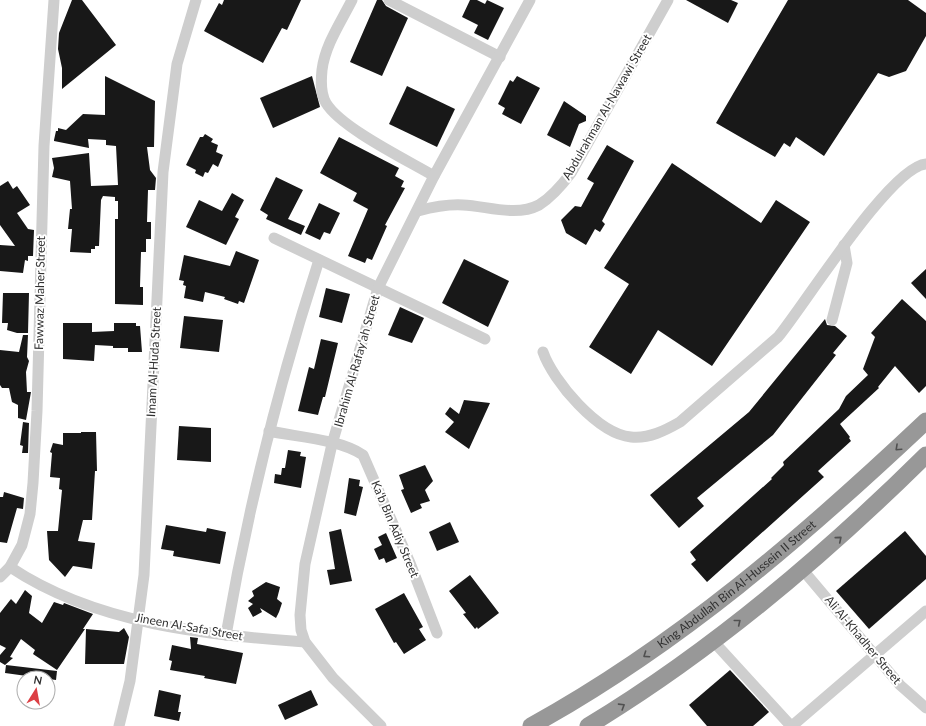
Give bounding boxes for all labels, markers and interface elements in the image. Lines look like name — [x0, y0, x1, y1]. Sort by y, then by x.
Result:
street label: Abdulrahman Al-Nawawi Street — [559, 31, 655, 182]
street label: Fawwaz Maher Street — [31, 235, 48, 350]
street label: Ibrahim Al-Rafay‘ah Street — [330, 292, 383, 429]
street label: Imam Al-Huda Street — [143, 306, 164, 417]
one-way arrow — [895, 443, 902, 450]
street label: Ka‘b Bin Adiy Street — [368, 478, 423, 580]
street label: King Abdullah Bin Al-Hussein II Street — [654, 516, 819, 651]
one-way arrow — [834, 536, 841, 543]
street label: Ali Al-Khadher Street — [822, 592, 905, 688]
street label: Jineen Al-Safa Street — [134, 610, 245, 643]
one-way arrow — [734, 619, 741, 626]
one-way arrow — [643, 650, 650, 658]
north arrow — [16, 670, 56, 710]
text: N — [33, 673, 43, 687]
one-way arrow — [618, 703, 625, 710]

